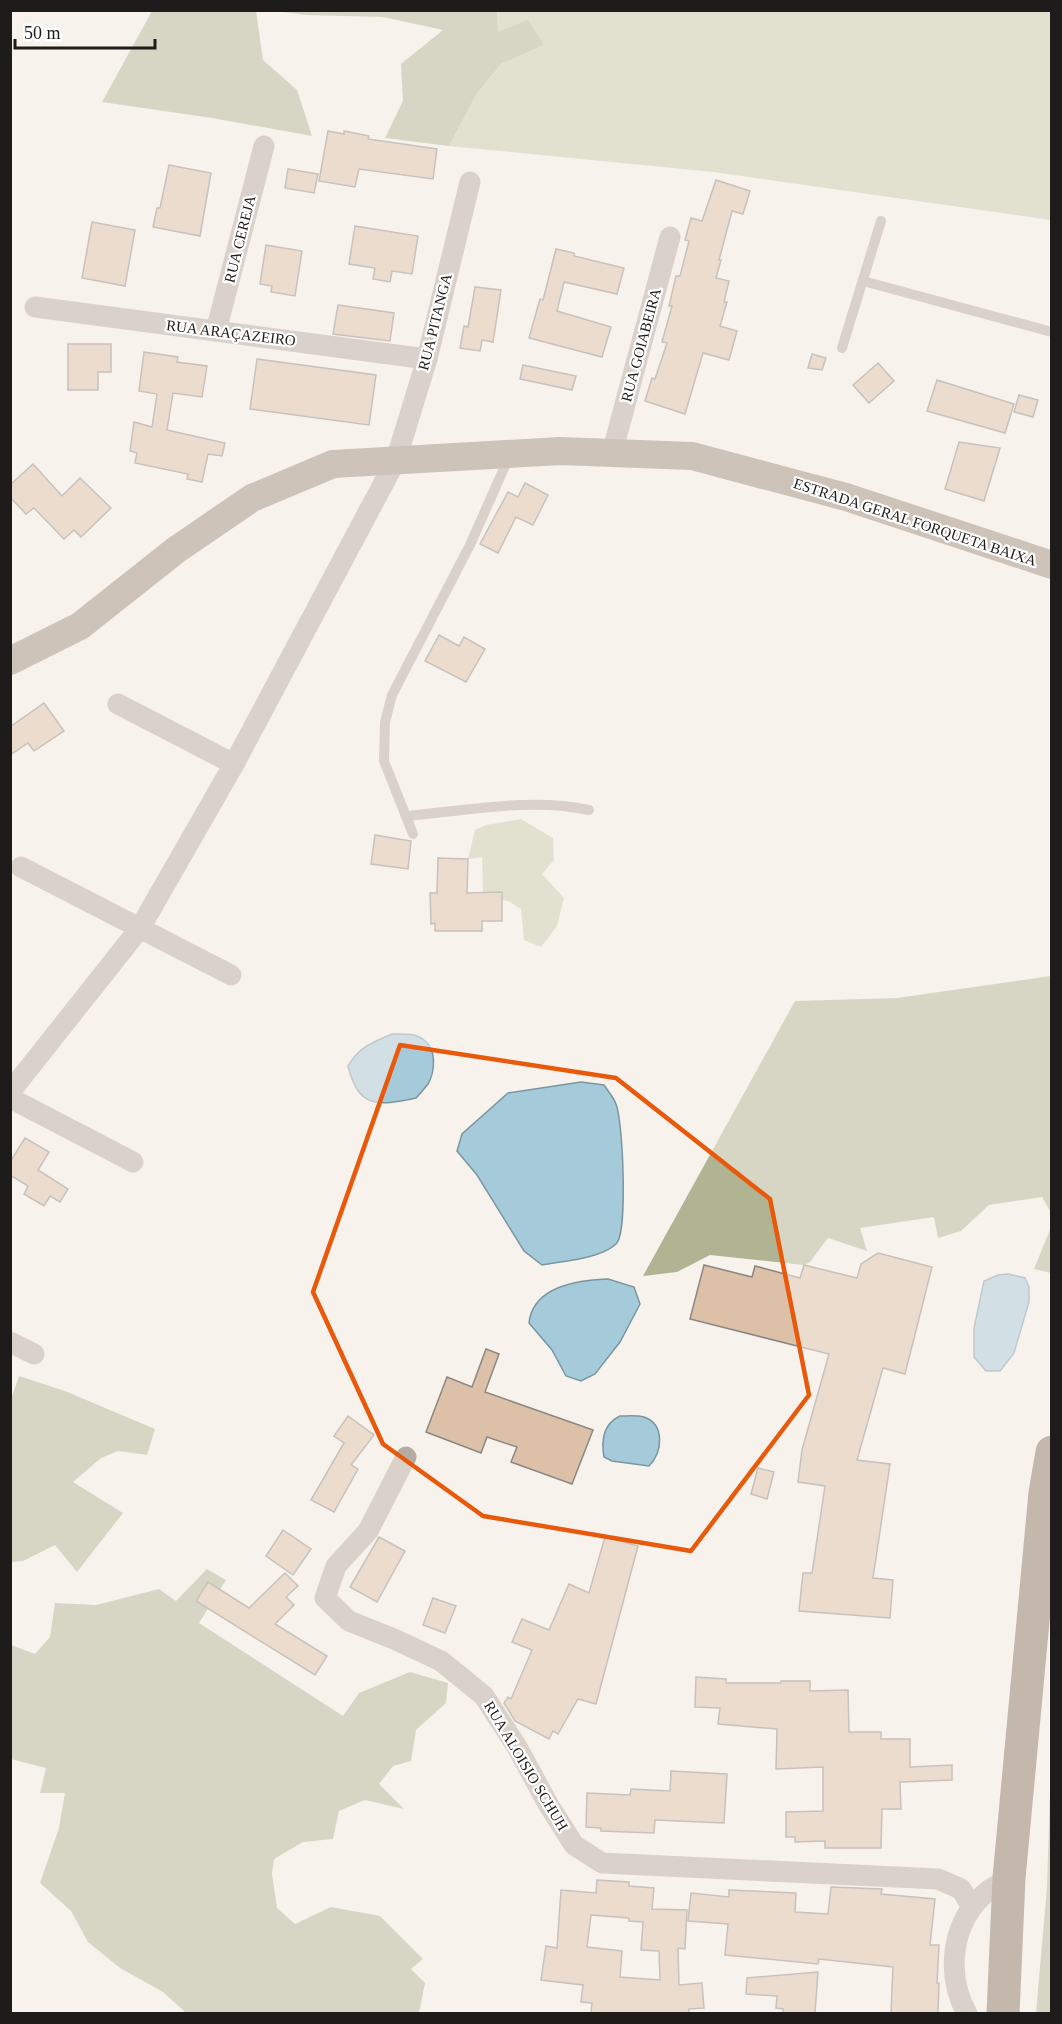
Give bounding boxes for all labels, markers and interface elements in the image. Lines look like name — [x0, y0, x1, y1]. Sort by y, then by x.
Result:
scale bar — [15, 12, 154, 50]
text: 50 m — [24, 23, 61, 43]
street label: RUA CEREJA — [221, 193, 259, 284]
street label: RUA PITANGA — [415, 272, 455, 372]
street label: RUA GOIABEIRA — [618, 286, 664, 404]
street label: RUA ARAÇAZEIRO — [165, 317, 297, 349]
street label: ESTRADA GERAL FORQUETA BAIXA — [791, 475, 1039, 569]
street label: RUA ALOISIO SCHUH — [481, 1698, 571, 1834]

